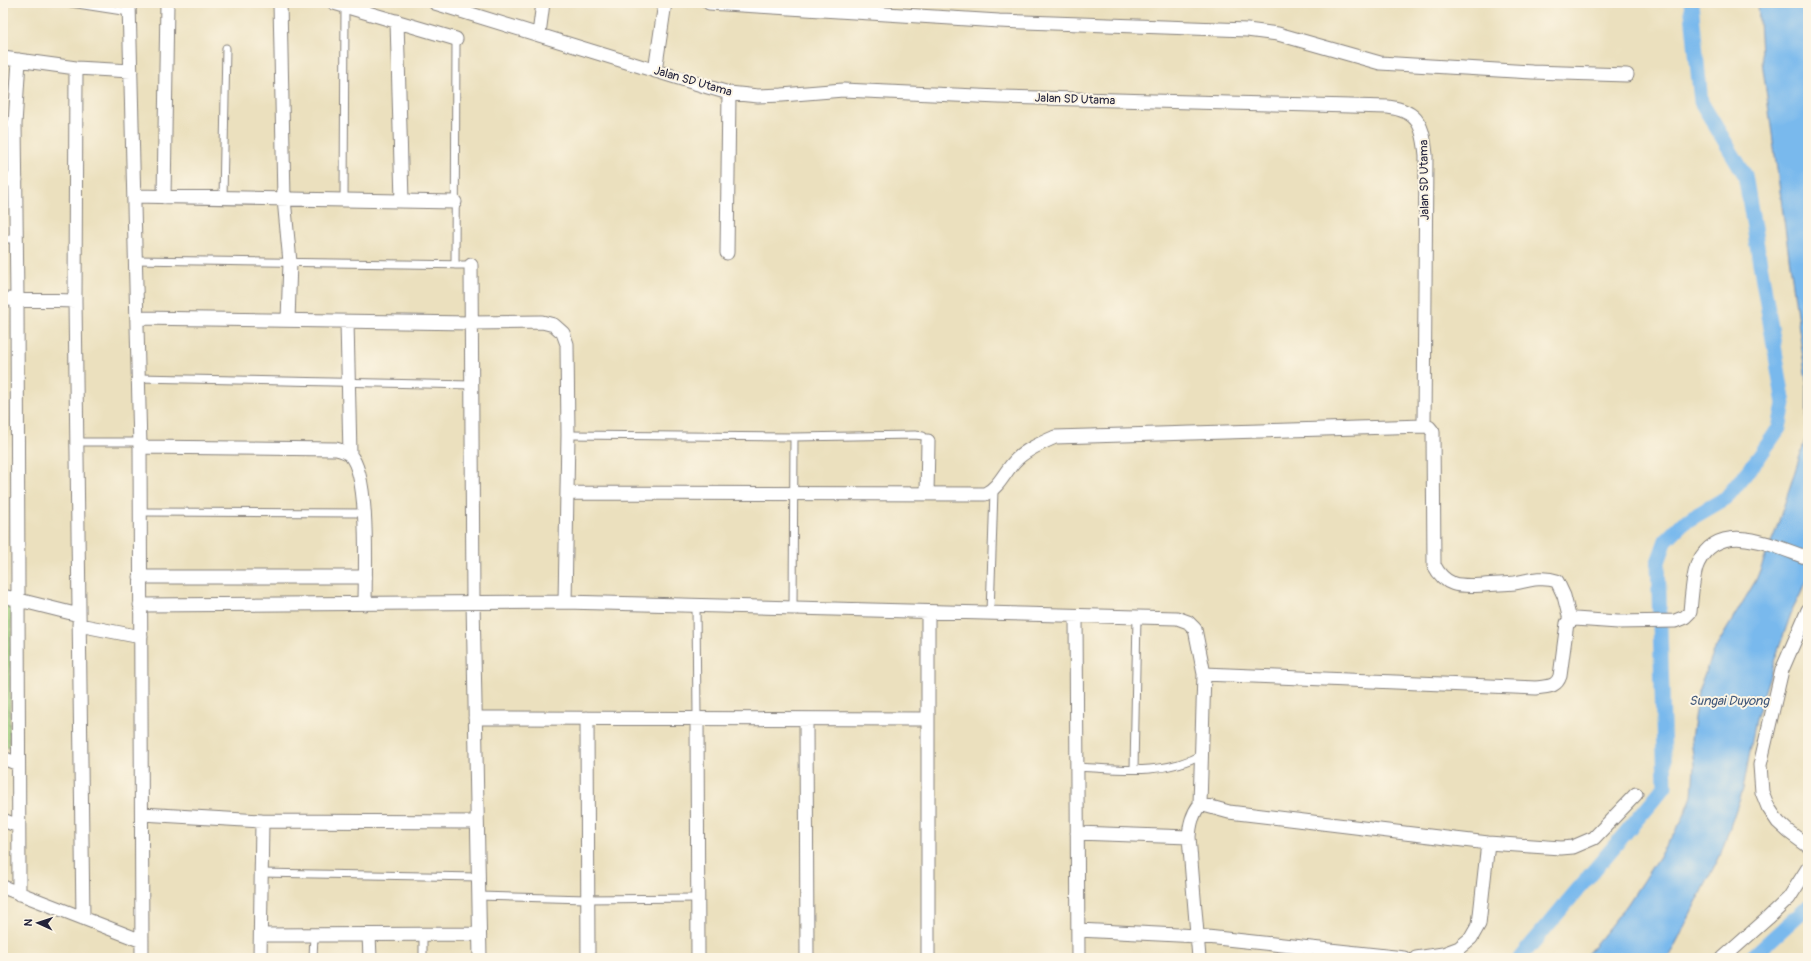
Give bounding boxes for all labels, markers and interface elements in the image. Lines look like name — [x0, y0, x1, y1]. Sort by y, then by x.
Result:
street label: Jalan SD Utama — [652, 63, 734, 100]
street label: Jalan SD Utama — [1034, 91, 1116, 108]
street label: Jalan SD Utama — [1416, 139, 1433, 220]
water label: Sungai Duyong — [1689, 693, 1770, 709]
north arrow — [18, 903, 58, 943]
text: N — [22, 918, 35, 927]

